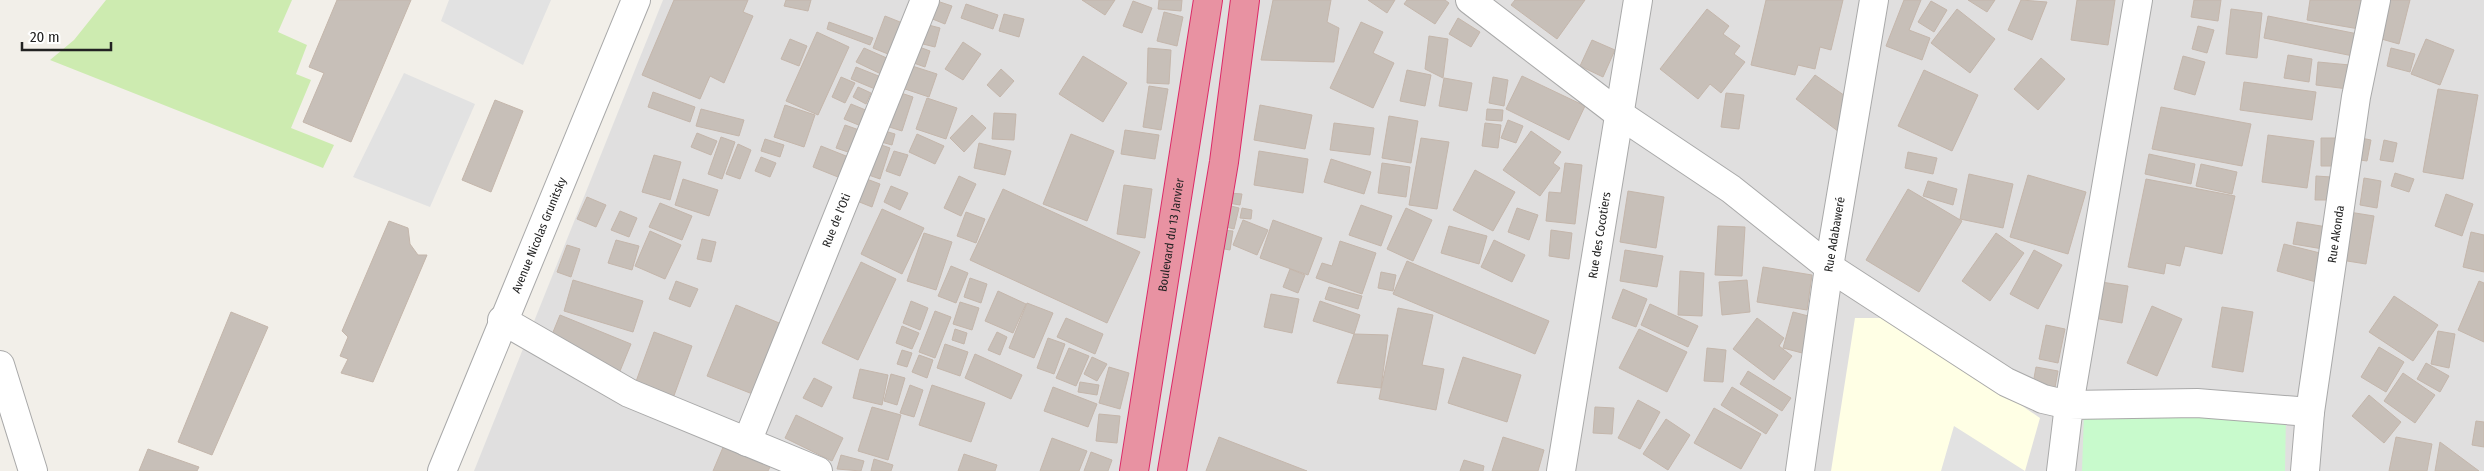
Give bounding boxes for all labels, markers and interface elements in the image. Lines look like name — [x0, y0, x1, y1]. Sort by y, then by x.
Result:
scale bar — [22, 20, 111, 52]
text: 20 m — [30, 28, 60, 46]
street label: Avenue Nicolas Grunitsky — [509, 175, 569, 295]
street label: Boulevard du 13 Janvier — [1155, 176, 1187, 293]
street label: Rue de l'Oti — [819, 191, 853, 249]
street label: Rue des Cocotiers — [1586, 191, 1614, 279]
street label: Rue Adabaweré — [1821, 196, 1848, 273]
street label: Rue Akonda — [2325, 204, 2347, 264]

